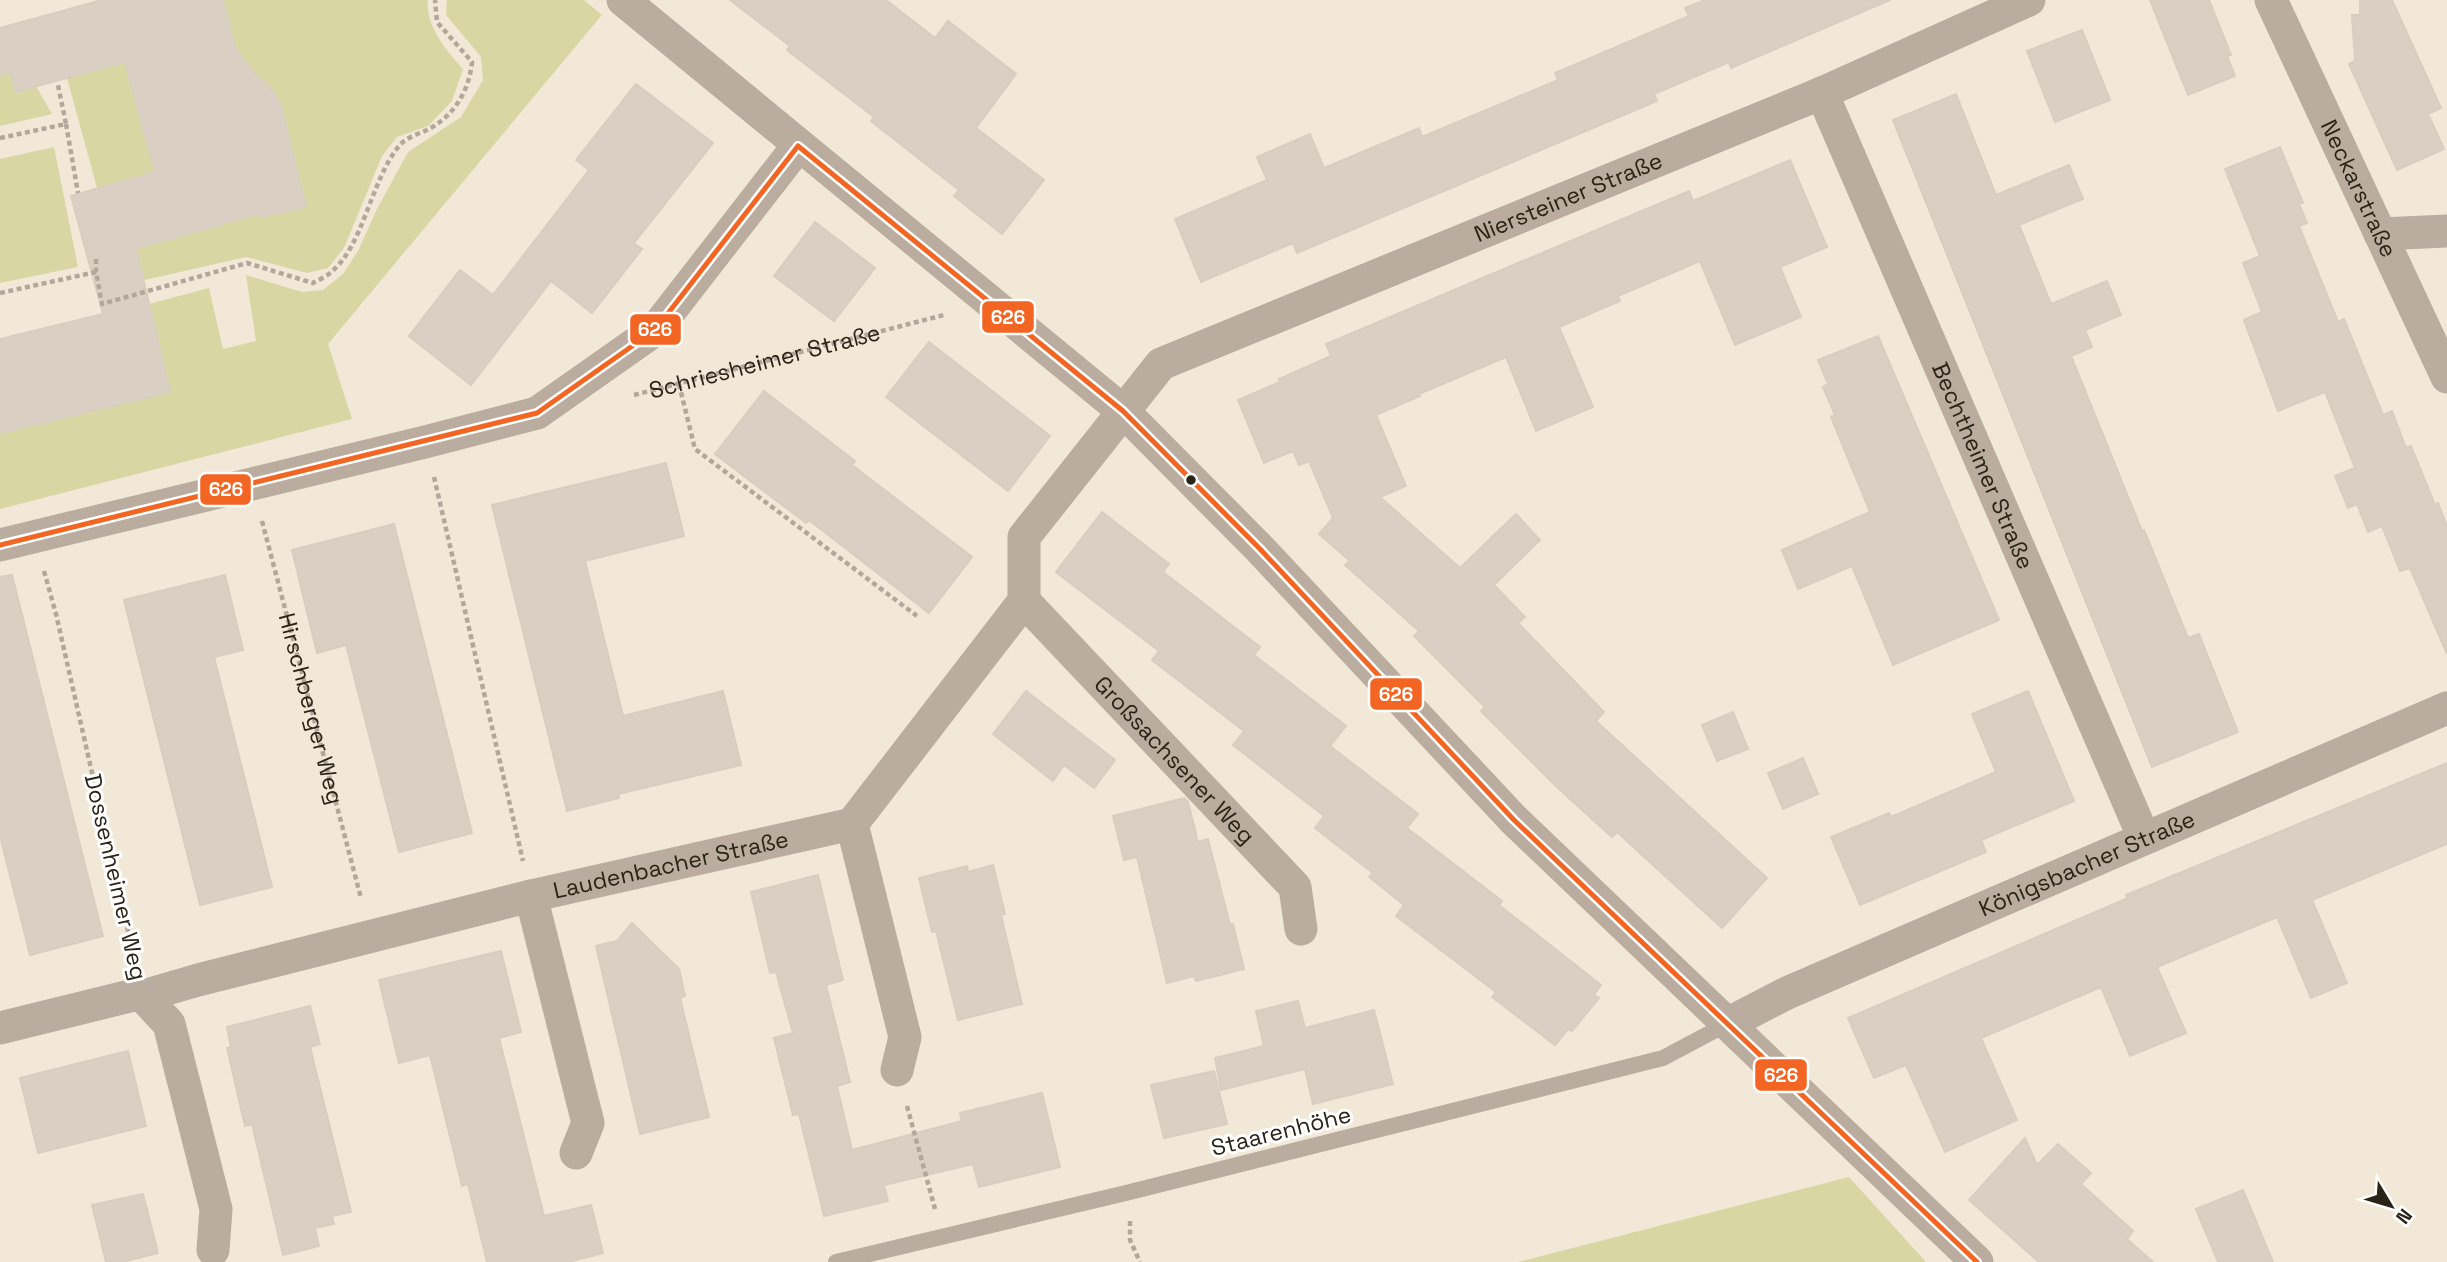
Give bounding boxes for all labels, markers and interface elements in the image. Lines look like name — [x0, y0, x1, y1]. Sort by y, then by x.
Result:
street label: Neckarstraße — [2314, 115, 2404, 262]
street label: Niersteiner Straße — [1469, 145, 1667, 249]
line badge: 626 — [981, 300, 1035, 334]
text: 626 — [991, 305, 1025, 330]
line badge: 626 — [629, 313, 682, 346]
text: 626 — [638, 317, 672, 342]
street label: Schriesheimer Straße — [646, 317, 884, 405]
street label: Bechtheimer Straße — [1925, 358, 2041, 574]
line badge: 626 — [199, 473, 252, 506]
unlabelled marker — [1184, 473, 1198, 487]
text: 626 — [209, 477, 243, 502]
street label: Hirschberger Weg — [272, 610, 351, 808]
street label: Großsachsener Weg — [1088, 669, 1262, 851]
line badge: 626 — [1369, 677, 1423, 711]
text: 626 — [1379, 682, 1413, 707]
street label: Dossenheimer Weg — [78, 771, 154, 983]
street label: Königsbacher Straße — [1974, 804, 2200, 923]
street label: Laudenbacher Straße — [550, 824, 791, 906]
line badge: 626 — [1754, 1058, 1808, 1092]
text: 626 — [1764, 1063, 1798, 1088]
street label: Staarenhöhe — [1208, 1099, 1354, 1163]
north arrow — [2356, 1171, 2426, 1241]
text: N — [2390, 1203, 2418, 1229]

